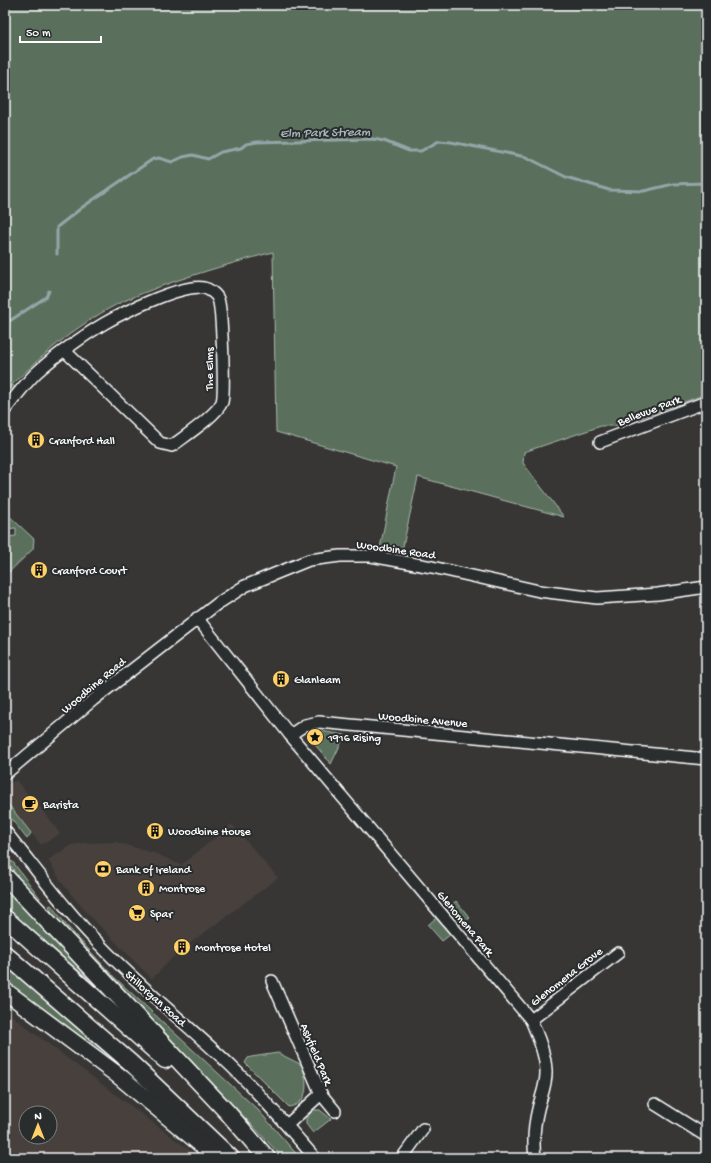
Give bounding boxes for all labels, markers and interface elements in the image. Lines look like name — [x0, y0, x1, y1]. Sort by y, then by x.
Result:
scale bar — [20, 18, 101, 44]
text: 50 m — [26, 27, 51, 41]
water label: Elm Park Stream — [280, 125, 371, 142]
street label: The Elms — [204, 347, 218, 392]
street label: Bellevue Park — [615, 393, 685, 431]
building icon: Cranford Hall — [26, 430, 46, 450]
place label: Cranford Hall — [49, 435, 115, 449]
street label: Woodbine Road — [355, 539, 437, 564]
building icon: Cranford Court — [29, 560, 49, 580]
place label: Cranford Court — [52, 565, 128, 579]
street label: Woodbine Road — [59, 655, 130, 717]
building icon: Glanleam — [271, 669, 291, 689]
place label: Glanleam — [294, 674, 341, 688]
street label: Woodbine Avenue — [378, 710, 469, 732]
place icon: 1916 Rising — [305, 727, 325, 747]
place label: 1916 Rising — [327, 732, 381, 746]
cafe icon: Barista — [20, 794, 40, 814]
place label: Barista — [42, 799, 79, 813]
building icon: Woodbine House — [145, 821, 165, 841]
place label: Woodbine House — [168, 826, 251, 840]
bank icon: Bank of Ireland — [93, 859, 113, 879]
place label: Bank of Ireland — [115, 864, 192, 878]
building icon: Montrose — [136, 878, 156, 898]
place label: Montrose — [159, 883, 206, 897]
street label: Glenomena Park — [433, 889, 497, 961]
supermarket icon: Spar — [127, 903, 147, 923]
place label: Spar — [150, 908, 174, 922]
building icon: Montrose Hotel — [172, 937, 192, 957]
place label: Montrose Hotel — [195, 942, 271, 956]
street label: Glenomena Grove — [528, 945, 607, 1010]
street label: Stillorgan Road — [121, 968, 189, 1031]
street label: Ashfield Park — [296, 1022, 335, 1089]
north arrow — [18, 1105, 58, 1145]
text: N — [34, 1111, 42, 1123]

